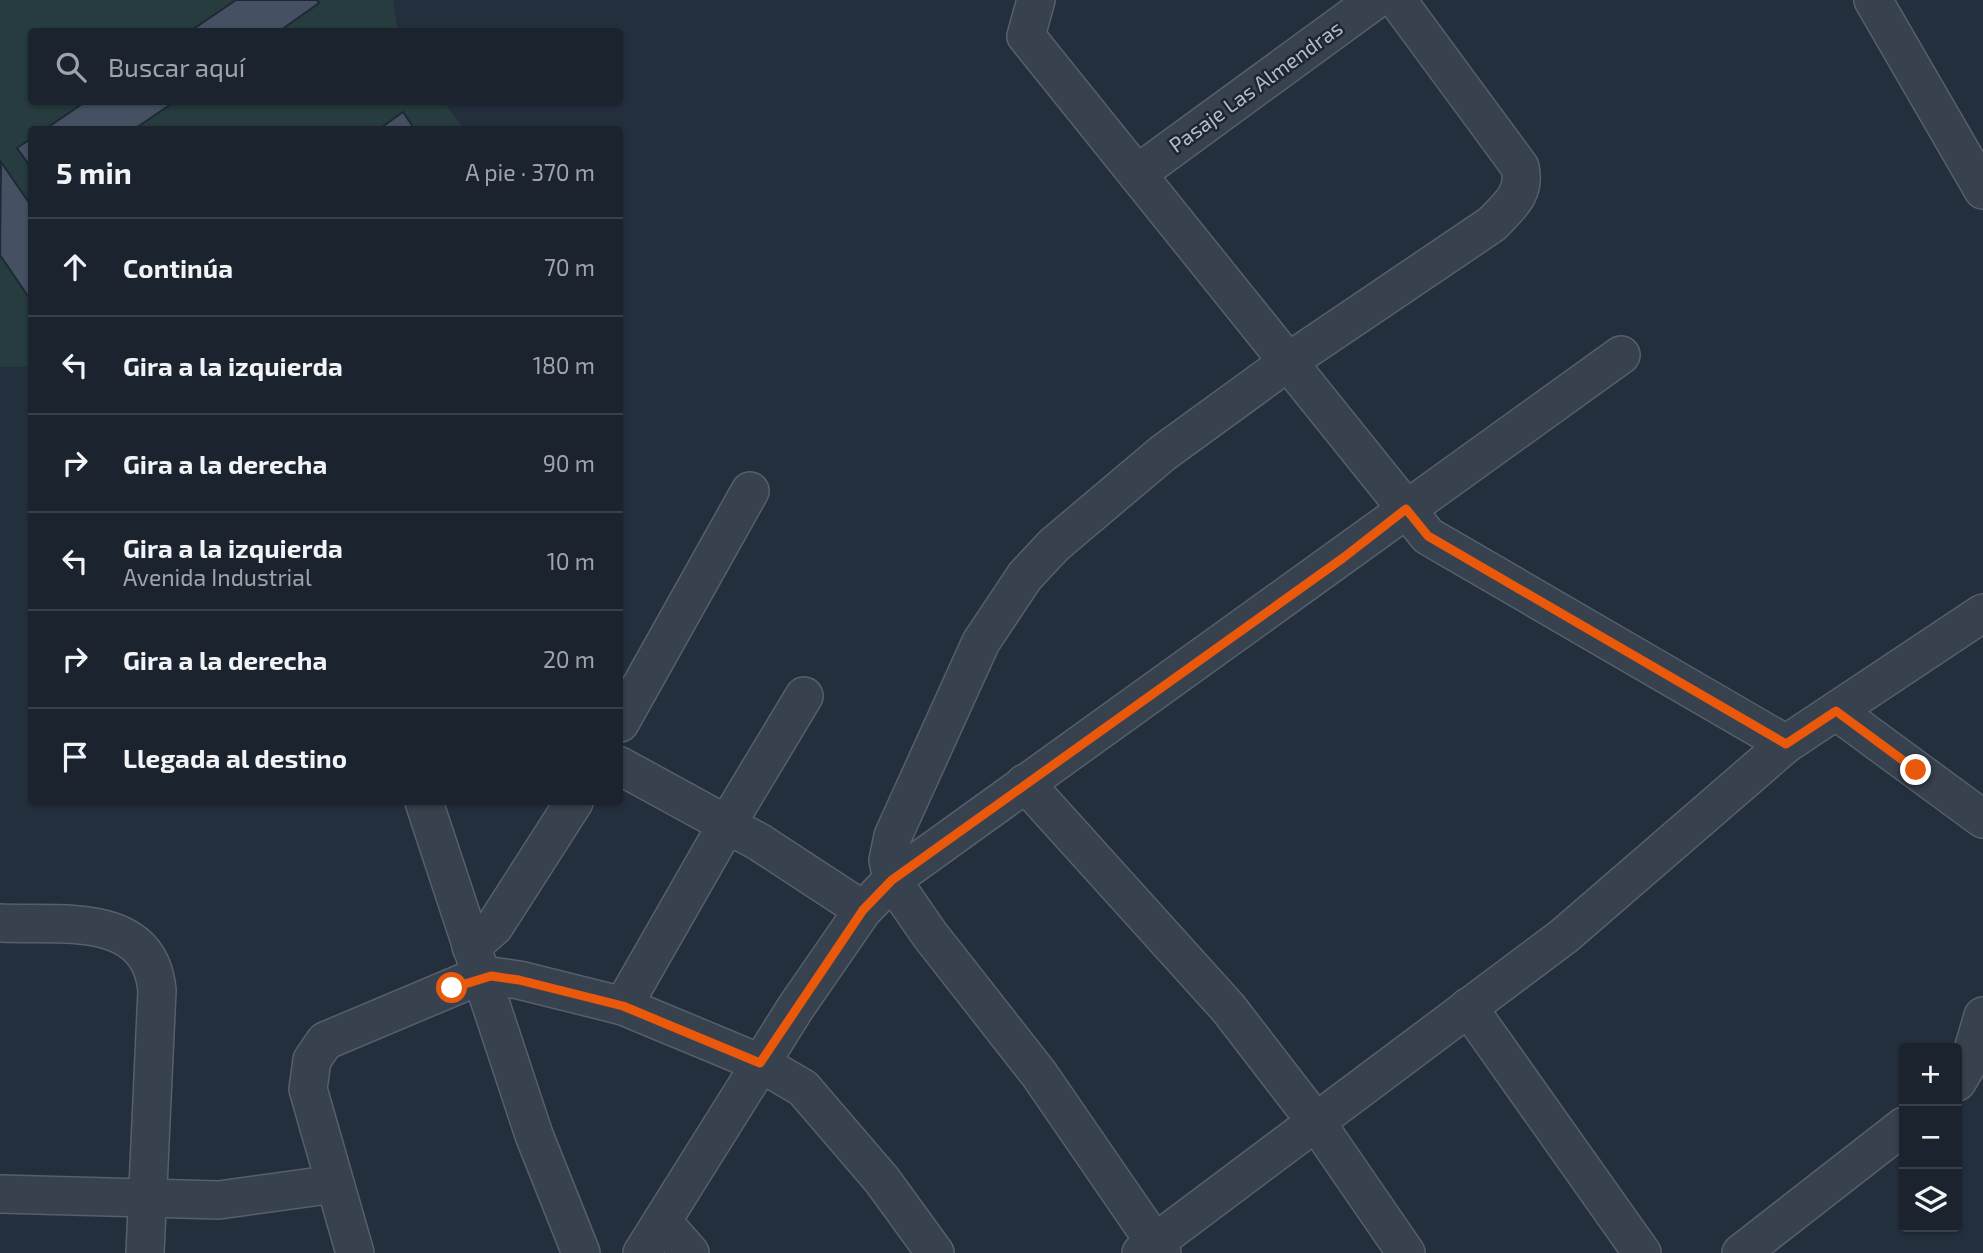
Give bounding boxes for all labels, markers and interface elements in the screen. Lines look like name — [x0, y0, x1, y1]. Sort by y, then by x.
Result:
street label: Pasaje Las Almendras — [1164, 14, 1347, 158]
search box — [28, 28, 623, 105]
icon: search — [52, 48, 90, 86]
text: Buscar aquí — [108, 51, 245, 82]
text: 5 min — [56, 154, 132, 190]
text: A pie · 370 m — [465, 158, 595, 186]
icon: ahead — [56, 248, 94, 286]
text: Continúa — [123, 252, 233, 283]
text: 70 m — [544, 253, 595, 281]
icon: left — [56, 346, 94, 384]
text: Gira a la izquierda — [123, 350, 343, 381]
text: 180 m — [533, 351, 595, 379]
icon: right — [56, 444, 94, 482]
text: Gira a la derecha — [123, 448, 327, 479]
text: 90 m — [543, 449, 595, 477]
text: Gira a la izquierda — [123, 532, 343, 563]
icon: left — [56, 542, 94, 580]
text: 10 m — [547, 547, 595, 575]
text: Avenida Industrial — [123, 563, 312, 591]
icon: right — [56, 640, 94, 678]
text: Gira a la derecha — [123, 644, 327, 675]
text: 20 m — [543, 645, 595, 673]
icon: arrive — [56, 738, 94, 776]
text: Llegada al destino — [123, 742, 347, 773]
route end — [1900, 754, 1931, 785]
route start — [436, 972, 467, 1003]
map controls — [1899, 1043, 1962, 1232]
button: + — [1899, 1043, 1962, 1106]
button: − — [1899, 1106, 1962, 1169]
button: layers — [1899, 1169, 1962, 1232]

